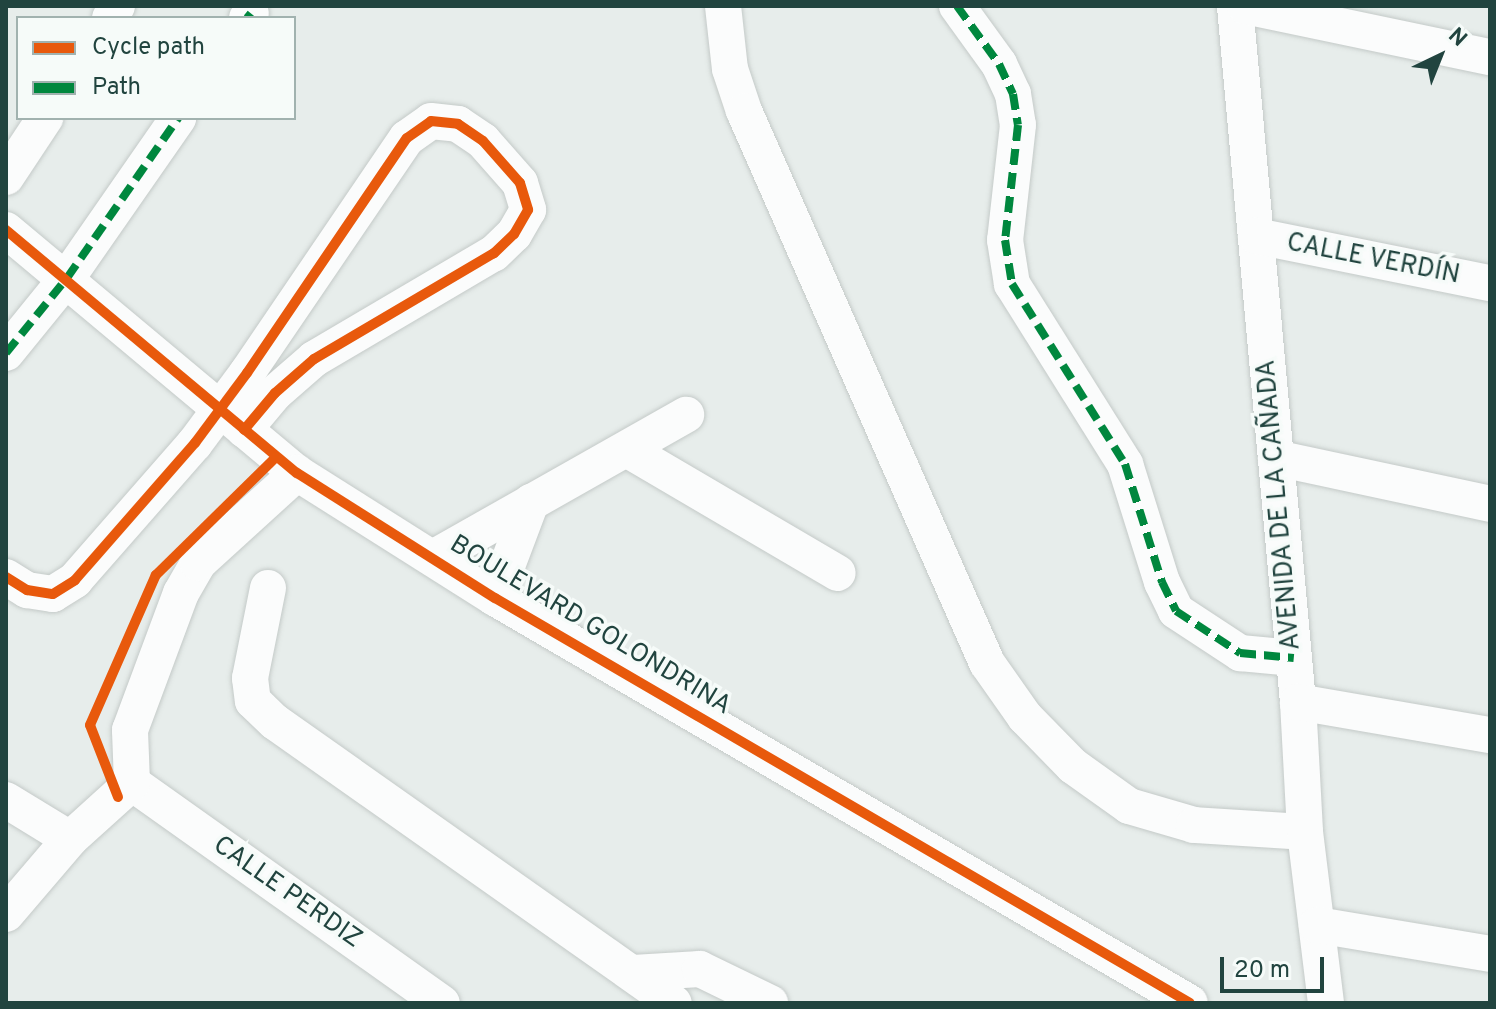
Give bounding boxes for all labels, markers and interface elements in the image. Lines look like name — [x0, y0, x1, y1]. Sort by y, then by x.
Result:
legend — [16, 16, 296, 120]
north arrow — [1400, 16, 1480, 96]
text: N — [1442, 23, 1472, 53]
text: Cycle path — [92, 33, 205, 63]
text: Path — [92, 73, 141, 103]
street label: CALLE VERDÍN — [1283, 228, 1463, 292]
street label: AVENIDA DE LA CAÑADA — [1252, 357, 1308, 653]
street label: BOULEVARD GOLONDRINA — [444, 530, 736, 722]
street label: CALLE PERDIZ — [207, 830, 367, 956]
scale bar — [1224, 941, 1328, 991]
text: 20 m — [1234, 956, 1290, 986]

